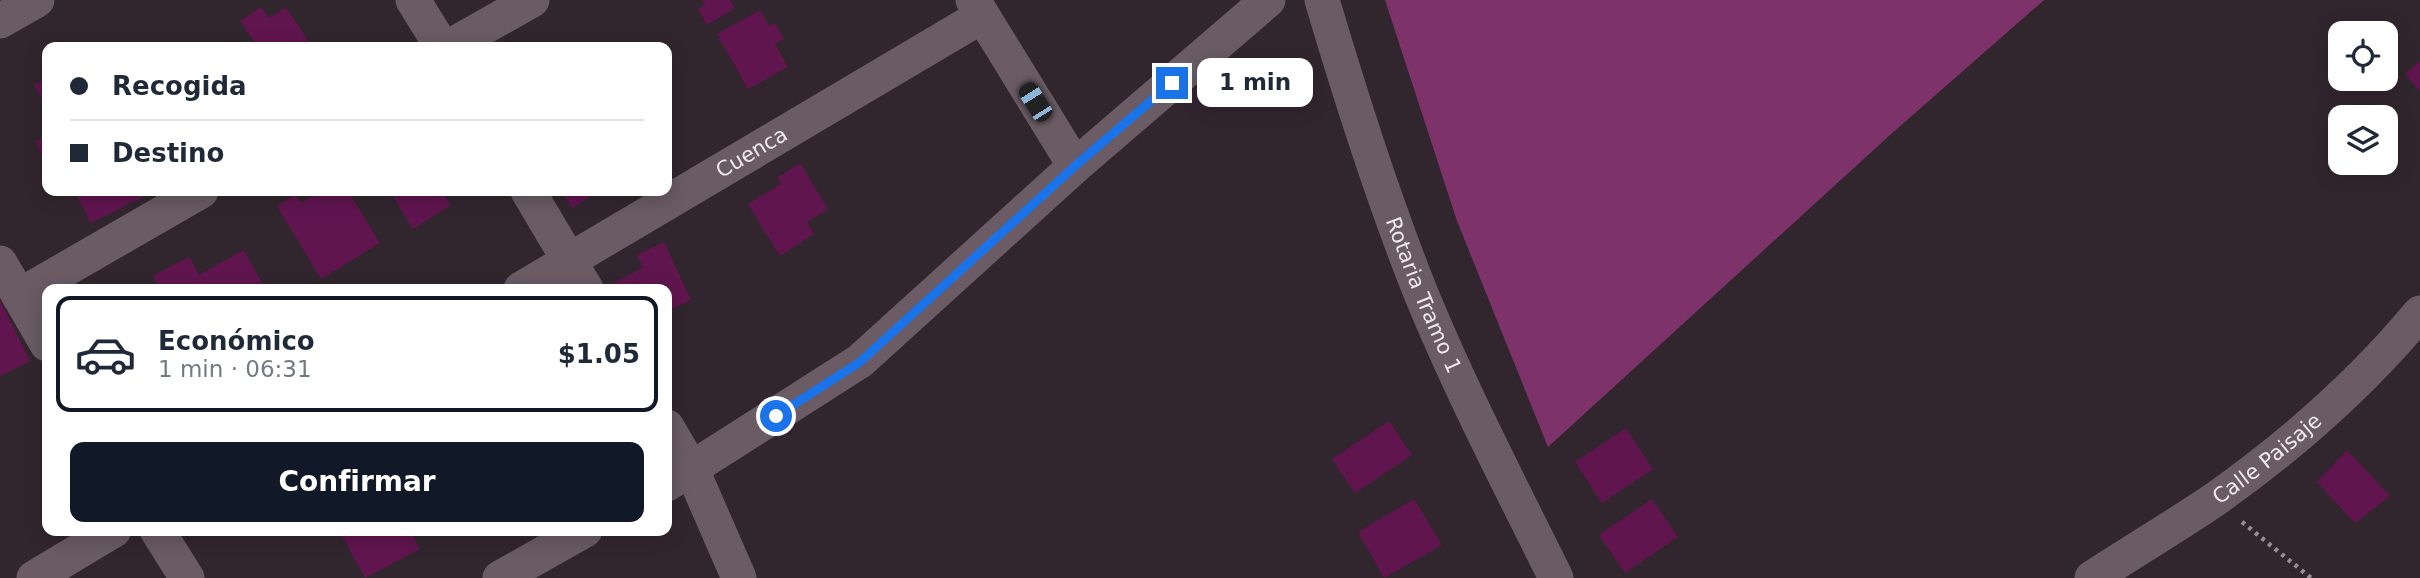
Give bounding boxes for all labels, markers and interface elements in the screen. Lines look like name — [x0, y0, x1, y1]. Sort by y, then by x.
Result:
map controls — [2328, 21, 2398, 175]
button: locate — [2328, 21, 2398, 91]
callout: 1 min — [1196, 58, 1312, 108]
route end — [1156, 67, 1188, 99]
text: 1 min — [1219, 69, 1291, 95]
text: Recogida — [112, 71, 247, 101]
car — [1015, 79, 1056, 125]
button: layers — [2328, 105, 2398, 175]
street label: Cuenca — [712, 122, 792, 183]
text: Destino — [112, 138, 224, 168]
street label: Rotaria Tramo 1 — [1381, 214, 1466, 377]
icon: car — [74, 323, 137, 386]
text: Económico — [158, 326, 315, 356]
text: $1.05 — [558, 339, 640, 369]
text: 1 min · 06:31 — [158, 356, 312, 382]
route start — [760, 400, 792, 432]
street label: Calle Paisaje — [2208, 408, 2326, 509]
button: Confirmar — [70, 442, 644, 522]

